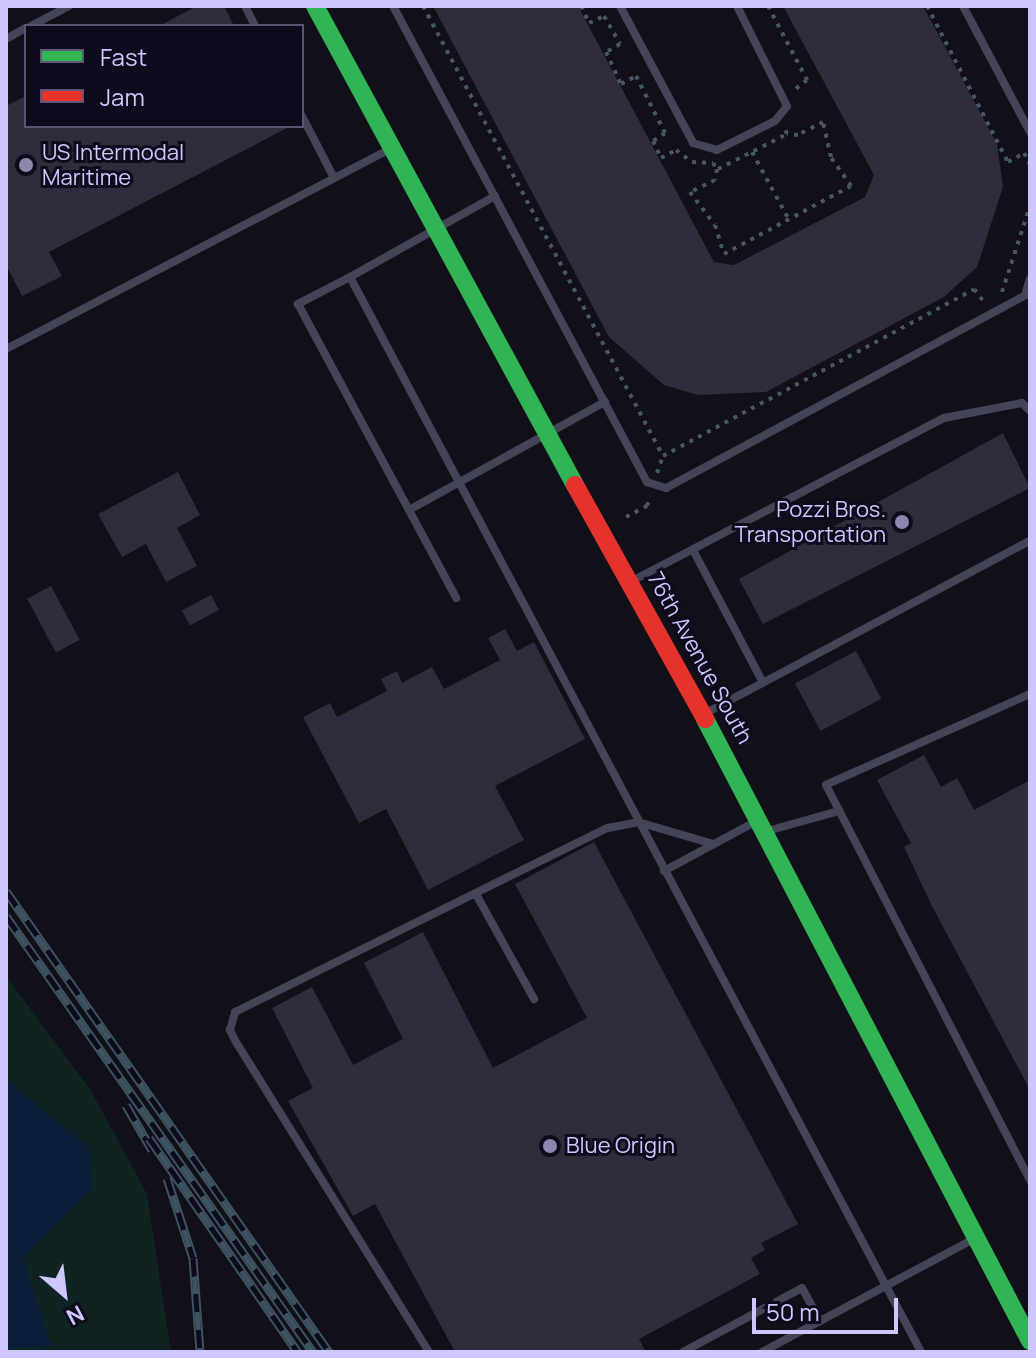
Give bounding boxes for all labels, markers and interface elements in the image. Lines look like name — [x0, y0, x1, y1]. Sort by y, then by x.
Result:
legend — [24, 24, 304, 128]
text: Fast — [100, 40, 147, 73]
text: Jam — [100, 80, 145, 113]
place label: US Intermodal Maritime — [42, 139, 184, 190]
marker: US Intermodal Maritime — [17, 156, 35, 174]
place label: Pozzi Bros. Transportation — [735, 496, 886, 548]
marker: Pozzi Bros. Transportation — [893, 513, 911, 531]
street label: 76th Avenue South — [642, 568, 758, 748]
place label: Blue Origin — [566, 1133, 675, 1159]
marker: Blue Origin — [541, 1137, 559, 1155]
north arrow — [24, 1254, 104, 1334]
scale bar — [756, 1282, 902, 1332]
text: 50 m — [766, 1295, 820, 1328]
text: N — [61, 1298, 89, 1332]

